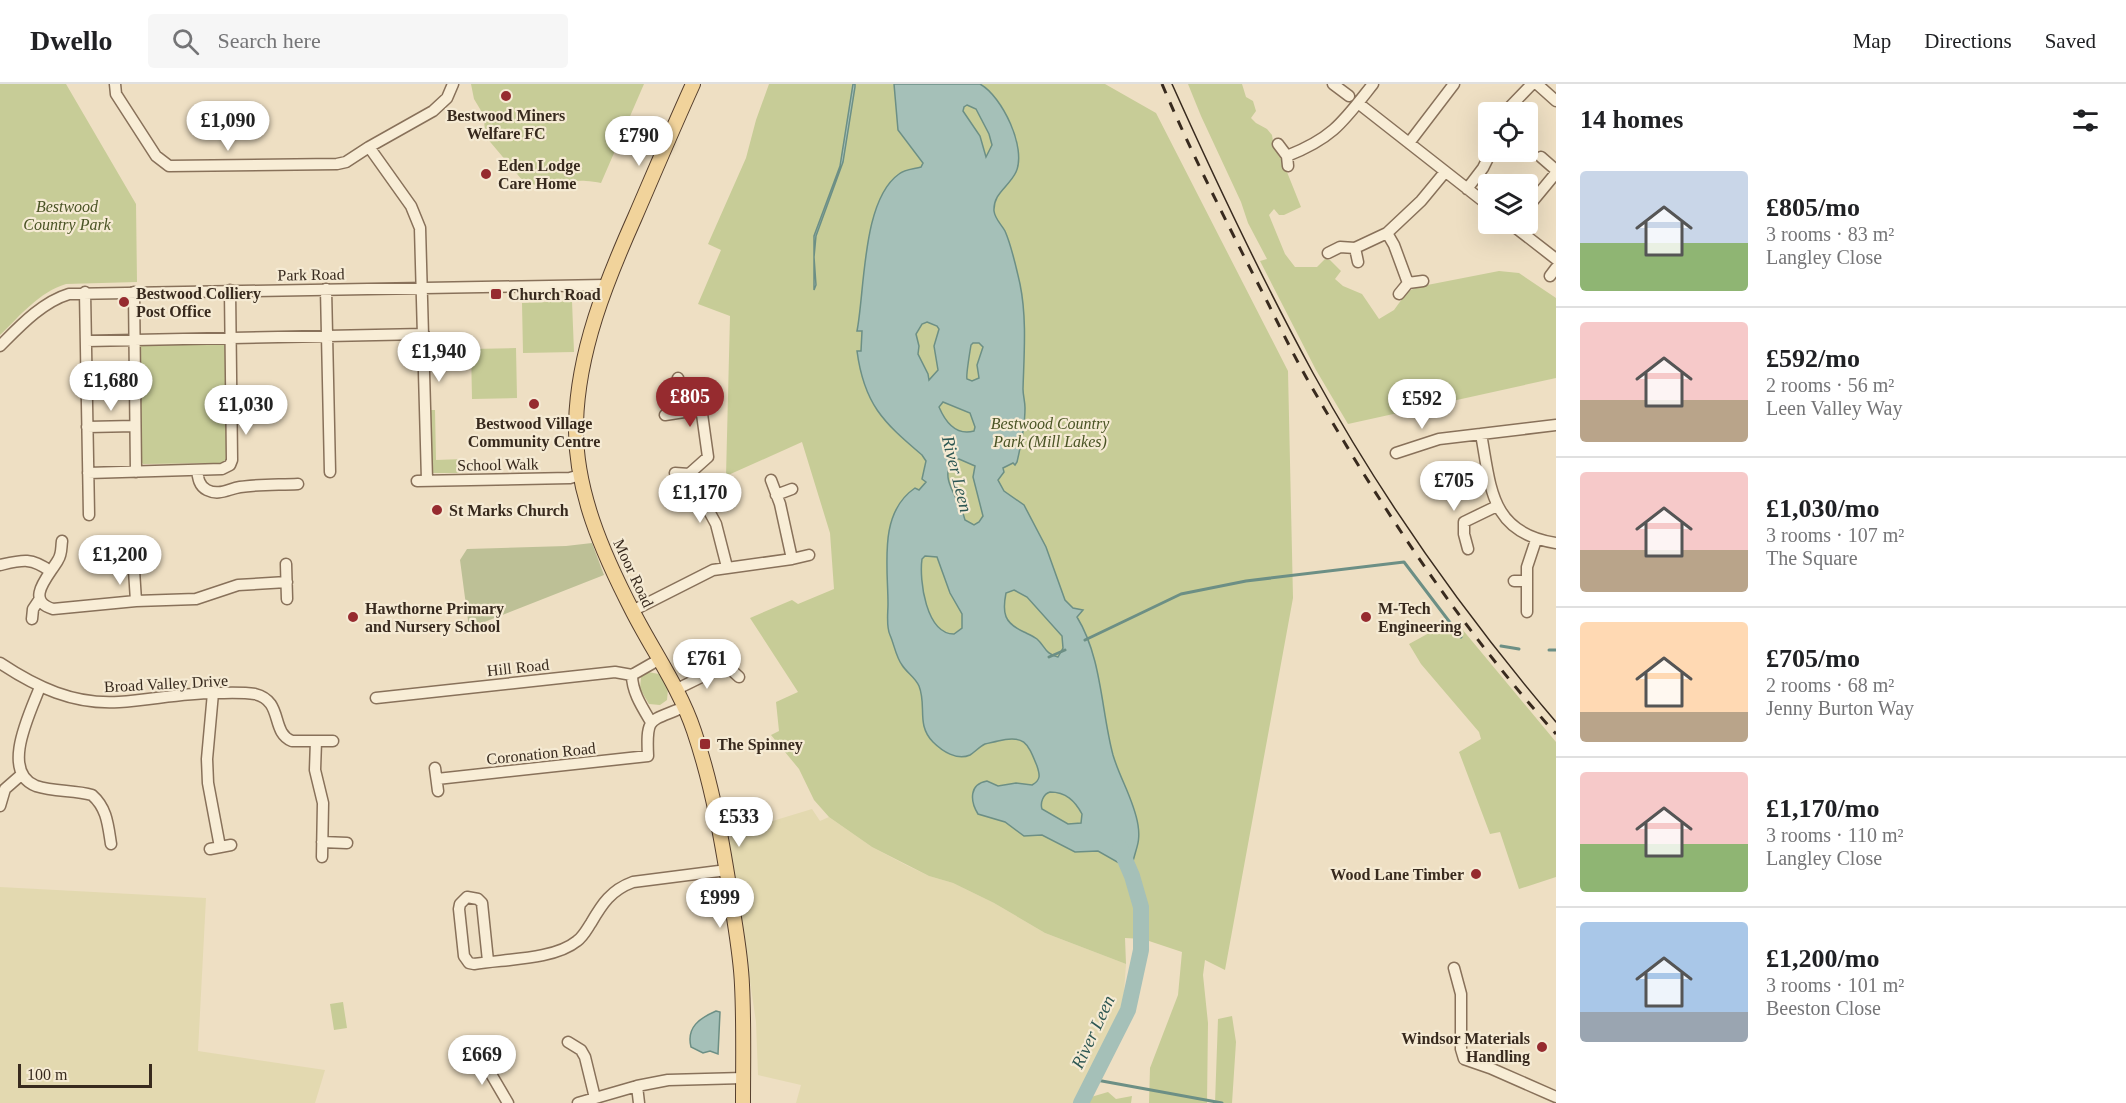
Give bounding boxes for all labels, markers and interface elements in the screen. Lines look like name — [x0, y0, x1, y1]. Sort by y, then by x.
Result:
search box — [148, 14, 568, 68]
text: Dwello — [30, 25, 112, 56]
icon: search — [169, 25, 202, 58]
text: Search here — [217, 28, 321, 53]
text: Map — [1853, 29, 1891, 53]
text: Directions — [1924, 29, 2012, 53]
text: Saved — [2045, 29, 2096, 53]
marker: Bestwood Miners Welfare FC — [499, 89, 513, 103]
pin: £1,090 — [179, 101, 277, 152]
map controls — [1478, 102, 1538, 234]
button: locate — [1478, 102, 1538, 162]
icon: filters — [2069, 104, 2102, 137]
text: 14 homes — [1580, 105, 1683, 134]
place label: Bestwood Miners Welfare FC — [447, 107, 565, 142]
text: £1,090 — [201, 109, 256, 131]
pin: £790 — [603, 116, 675, 167]
text: £790 — [619, 124, 659, 146]
place label: Eden Lodge Care Home — [498, 157, 580, 192]
marker: Eden Lodge Care Home — [479, 167, 493, 181]
button: layers — [1478, 174, 1538, 234]
text: £805/mo — [1766, 193, 1860, 222]
icon: home — [1628, 195, 1700, 267]
park label: Bestwood Country Park — [23, 198, 112, 234]
text: 3 rooms · 83 m² — [1766, 223, 1894, 245]
text: Langley Close — [1766, 246, 1882, 268]
street label: Park Road — [277, 265, 345, 284]
place label: Bestwood Colliery Post Office — [136, 285, 261, 320]
place label: Church Road — [508, 286, 601, 303]
marker: Church Road — [489, 287, 503, 301]
marker: Bestwood Colliery Post Office — [117, 295, 131, 309]
pin: £1,940 — [390, 332, 488, 383]
text: £1,940 — [412, 340, 467, 362]
text: £592/mo — [1766, 344, 1860, 373]
icon: home — [1628, 346, 1700, 418]
pin: £1,680 — [62, 361, 160, 412]
text: £1,680 — [84, 369, 139, 391]
text: 2 rooms · 56 m² — [1766, 374, 1894, 396]
pin: £805 — [654, 377, 726, 428]
pin: £592 — [1386, 379, 1458, 430]
pin: £1,030 — [197, 385, 295, 436]
text: £805 — [670, 385, 710, 407]
text: £592 — [1402, 387, 1442, 409]
text: £1,030 — [219, 393, 274, 415]
marker: Bestwood Village Community Centre — [527, 397, 541, 411]
text: Leen Valley Way — [1766, 397, 1903, 419]
place label: Bestwood Village Community Centre — [468, 415, 600, 451]
park label: Bestwood Country Park (Mill Lakes) — [991, 415, 1110, 451]
water label: River Leen — [938, 433, 976, 514]
street label: School Walk — [457, 455, 539, 474]
pin: £705 — [1418, 461, 1490, 512]
text: £705 — [1434, 469, 1474, 491]
pin: £1,170 — [651, 473, 749, 524]
text: £1,170 — [673, 481, 728, 503]
text: £1,030/mo — [1766, 494, 1879, 523]
icon: home — [1628, 496, 1700, 568]
place label: St Marks Church — [449, 502, 569, 519]
marker: St Marks Church — [430, 503, 444, 517]
text: 3 rooms · 107 m² — [1766, 524, 1904, 546]
pin: £1,200 — [71, 535, 169, 586]
street label: Moor Road — [610, 536, 657, 610]
text: £1,200 — [93, 543, 148, 565]
text: The Square — [1766, 547, 1858, 569]
place label: Hawthorne Primary and Nursery School — [365, 600, 504, 636]
place label: M-Tech Engineering — [1378, 600, 1462, 636]
marker: Hawthorne Primary and Nursery School — [346, 610, 360, 624]
marker: M-Tech Engineering — [1359, 610, 1373, 624]
pin: £761 — [671, 639, 743, 690]
text: £705/mo — [1766, 644, 1860, 673]
icon: home — [1628, 646, 1700, 718]
text: £761 — [687, 647, 727, 669]
street label: Hill Road — [486, 656, 550, 679]
street label: Broad Valley Drive — [104, 672, 229, 696]
text: 2 rooms · 68 m² — [1766, 674, 1894, 696]
text: Jenny Burton Way — [1766, 697, 1914, 719]
place label: The Spinney — [717, 736, 803, 754]
marker: The Spinney — [698, 737, 712, 751]
street label: Coronation Road — [486, 739, 597, 768]
text: £1,170/mo — [1766, 794, 1879, 823]
icon: home — [1628, 796, 1700, 868]
pin: £533 — [703, 797, 775, 848]
text: £533 — [719, 805, 759, 827]
text: 3 rooms · 110 m² — [1766, 824, 1903, 846]
text: Langley Close — [1766, 847, 1882, 869]
place label: Wood Lane Timber — [1330, 866, 1464, 883]
marker: Wood Lane Timber — [1469, 867, 1483, 881]
pin: £999 — [684, 878, 756, 929]
text: £999 — [700, 886, 740, 908]
text: £1,200/mo — [1766, 944, 1879, 973]
icon: home — [1628, 946, 1700, 1018]
text: 3 rooms · 101 m² — [1766, 974, 1904, 996]
water label: River Leen — [1067, 992, 1119, 1073]
text: Beeston Close — [1766, 997, 1881, 1019]
place label: Windsor Materials Handling — [1401, 1030, 1530, 1066]
pin: £669 — [446, 1035, 518, 1086]
marker: Windsor Materials Handling — [1535, 1040, 1549, 1054]
text: £669 — [462, 1043, 502, 1065]
scale bar — [18, 1061, 152, 1088]
text: 100 m — [27, 1066, 67, 1083]

